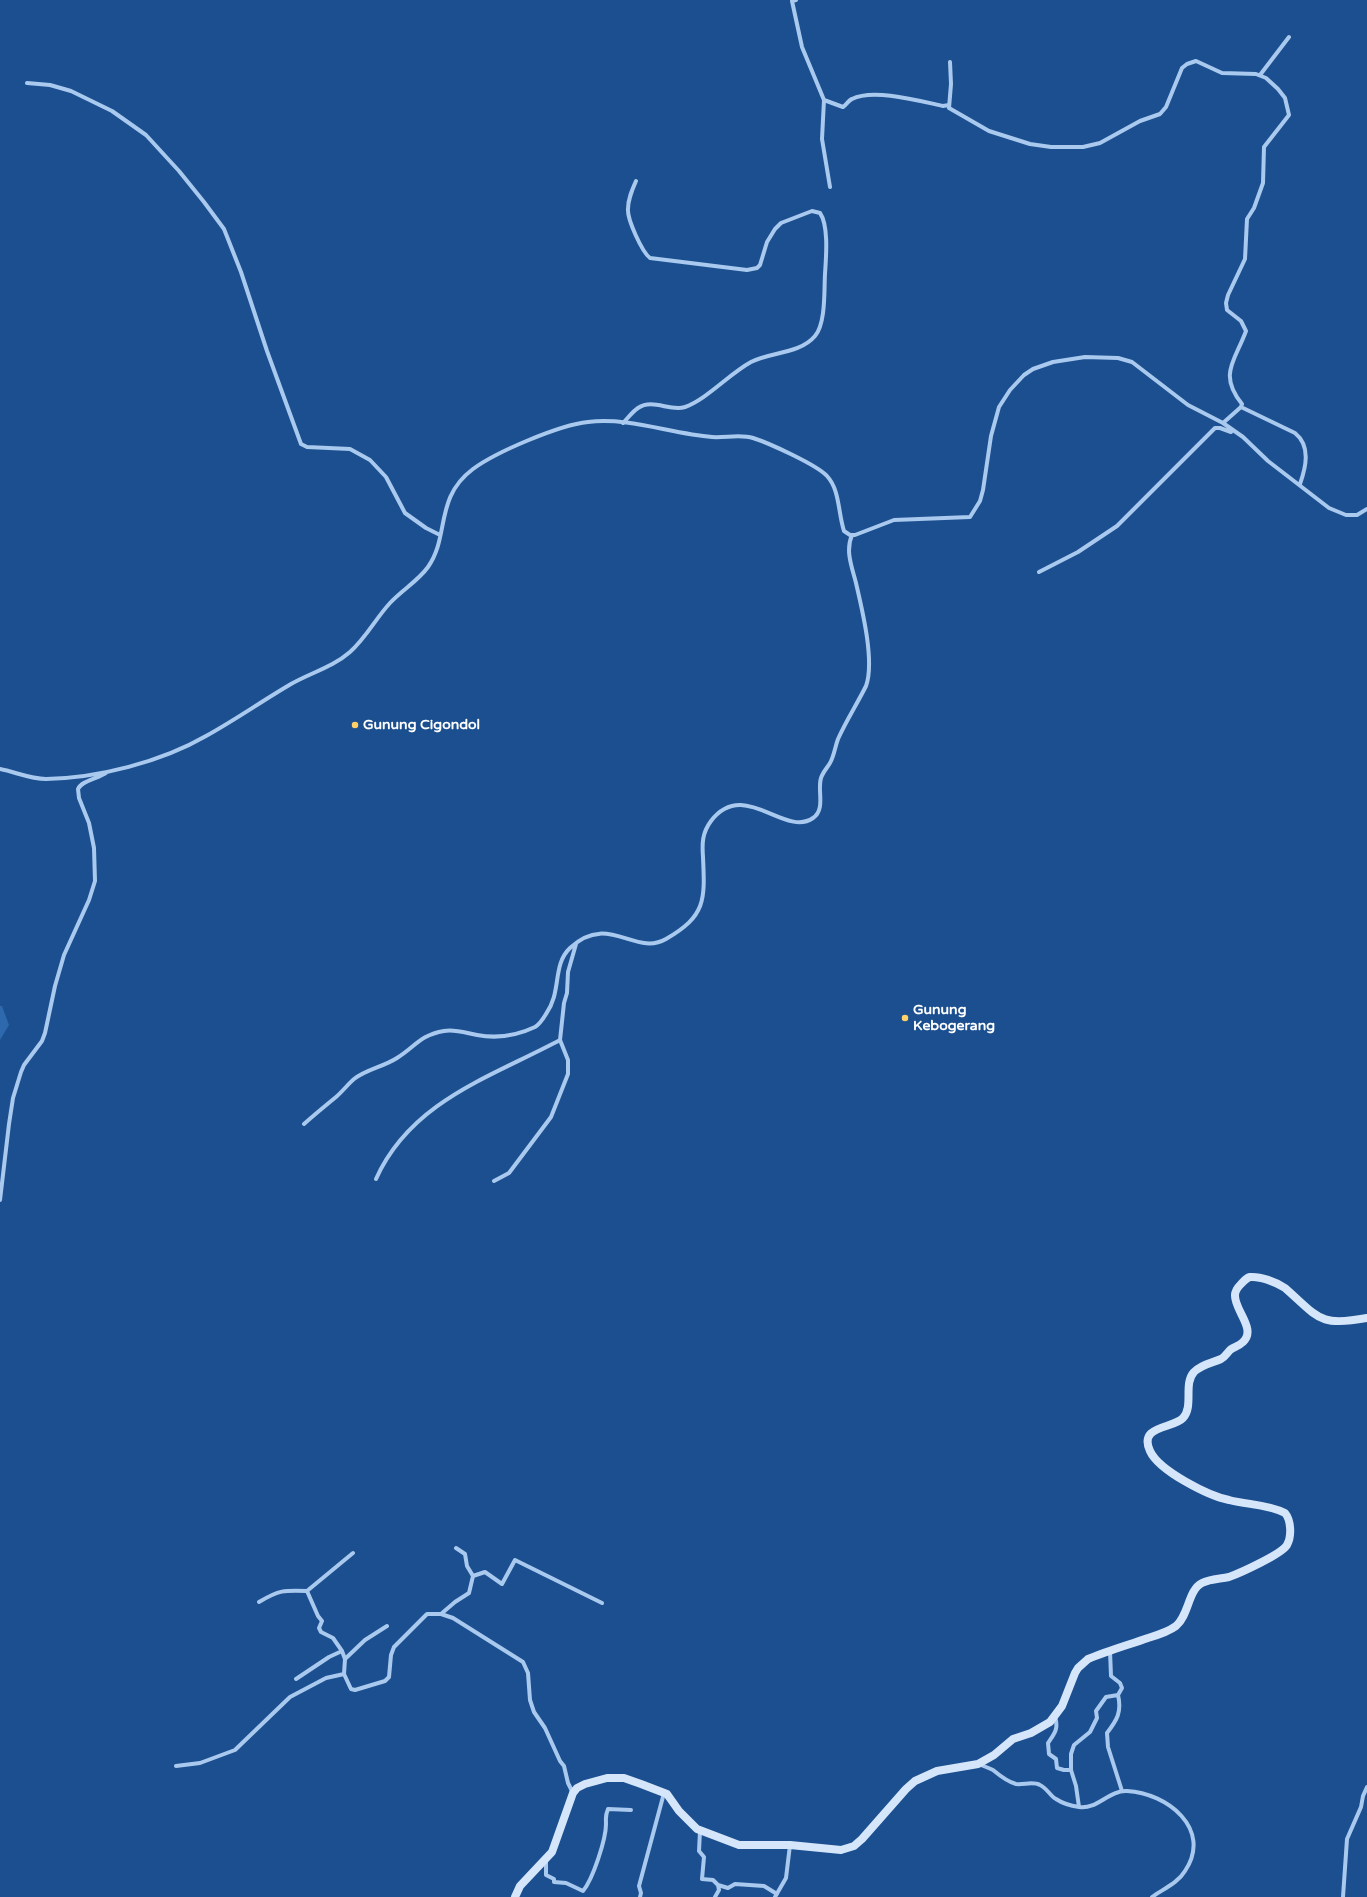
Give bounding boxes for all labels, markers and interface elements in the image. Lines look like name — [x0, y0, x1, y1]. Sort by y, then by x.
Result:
place label: Gunung Cigondol — [363, 717, 480, 733]
marker: Gunung Cigondol — [350, 720, 360, 730]
place label: Gunung Kebogerang — [913, 1002, 995, 1034]
marker: Gunung Kebogerang — [900, 1013, 910, 1023]

